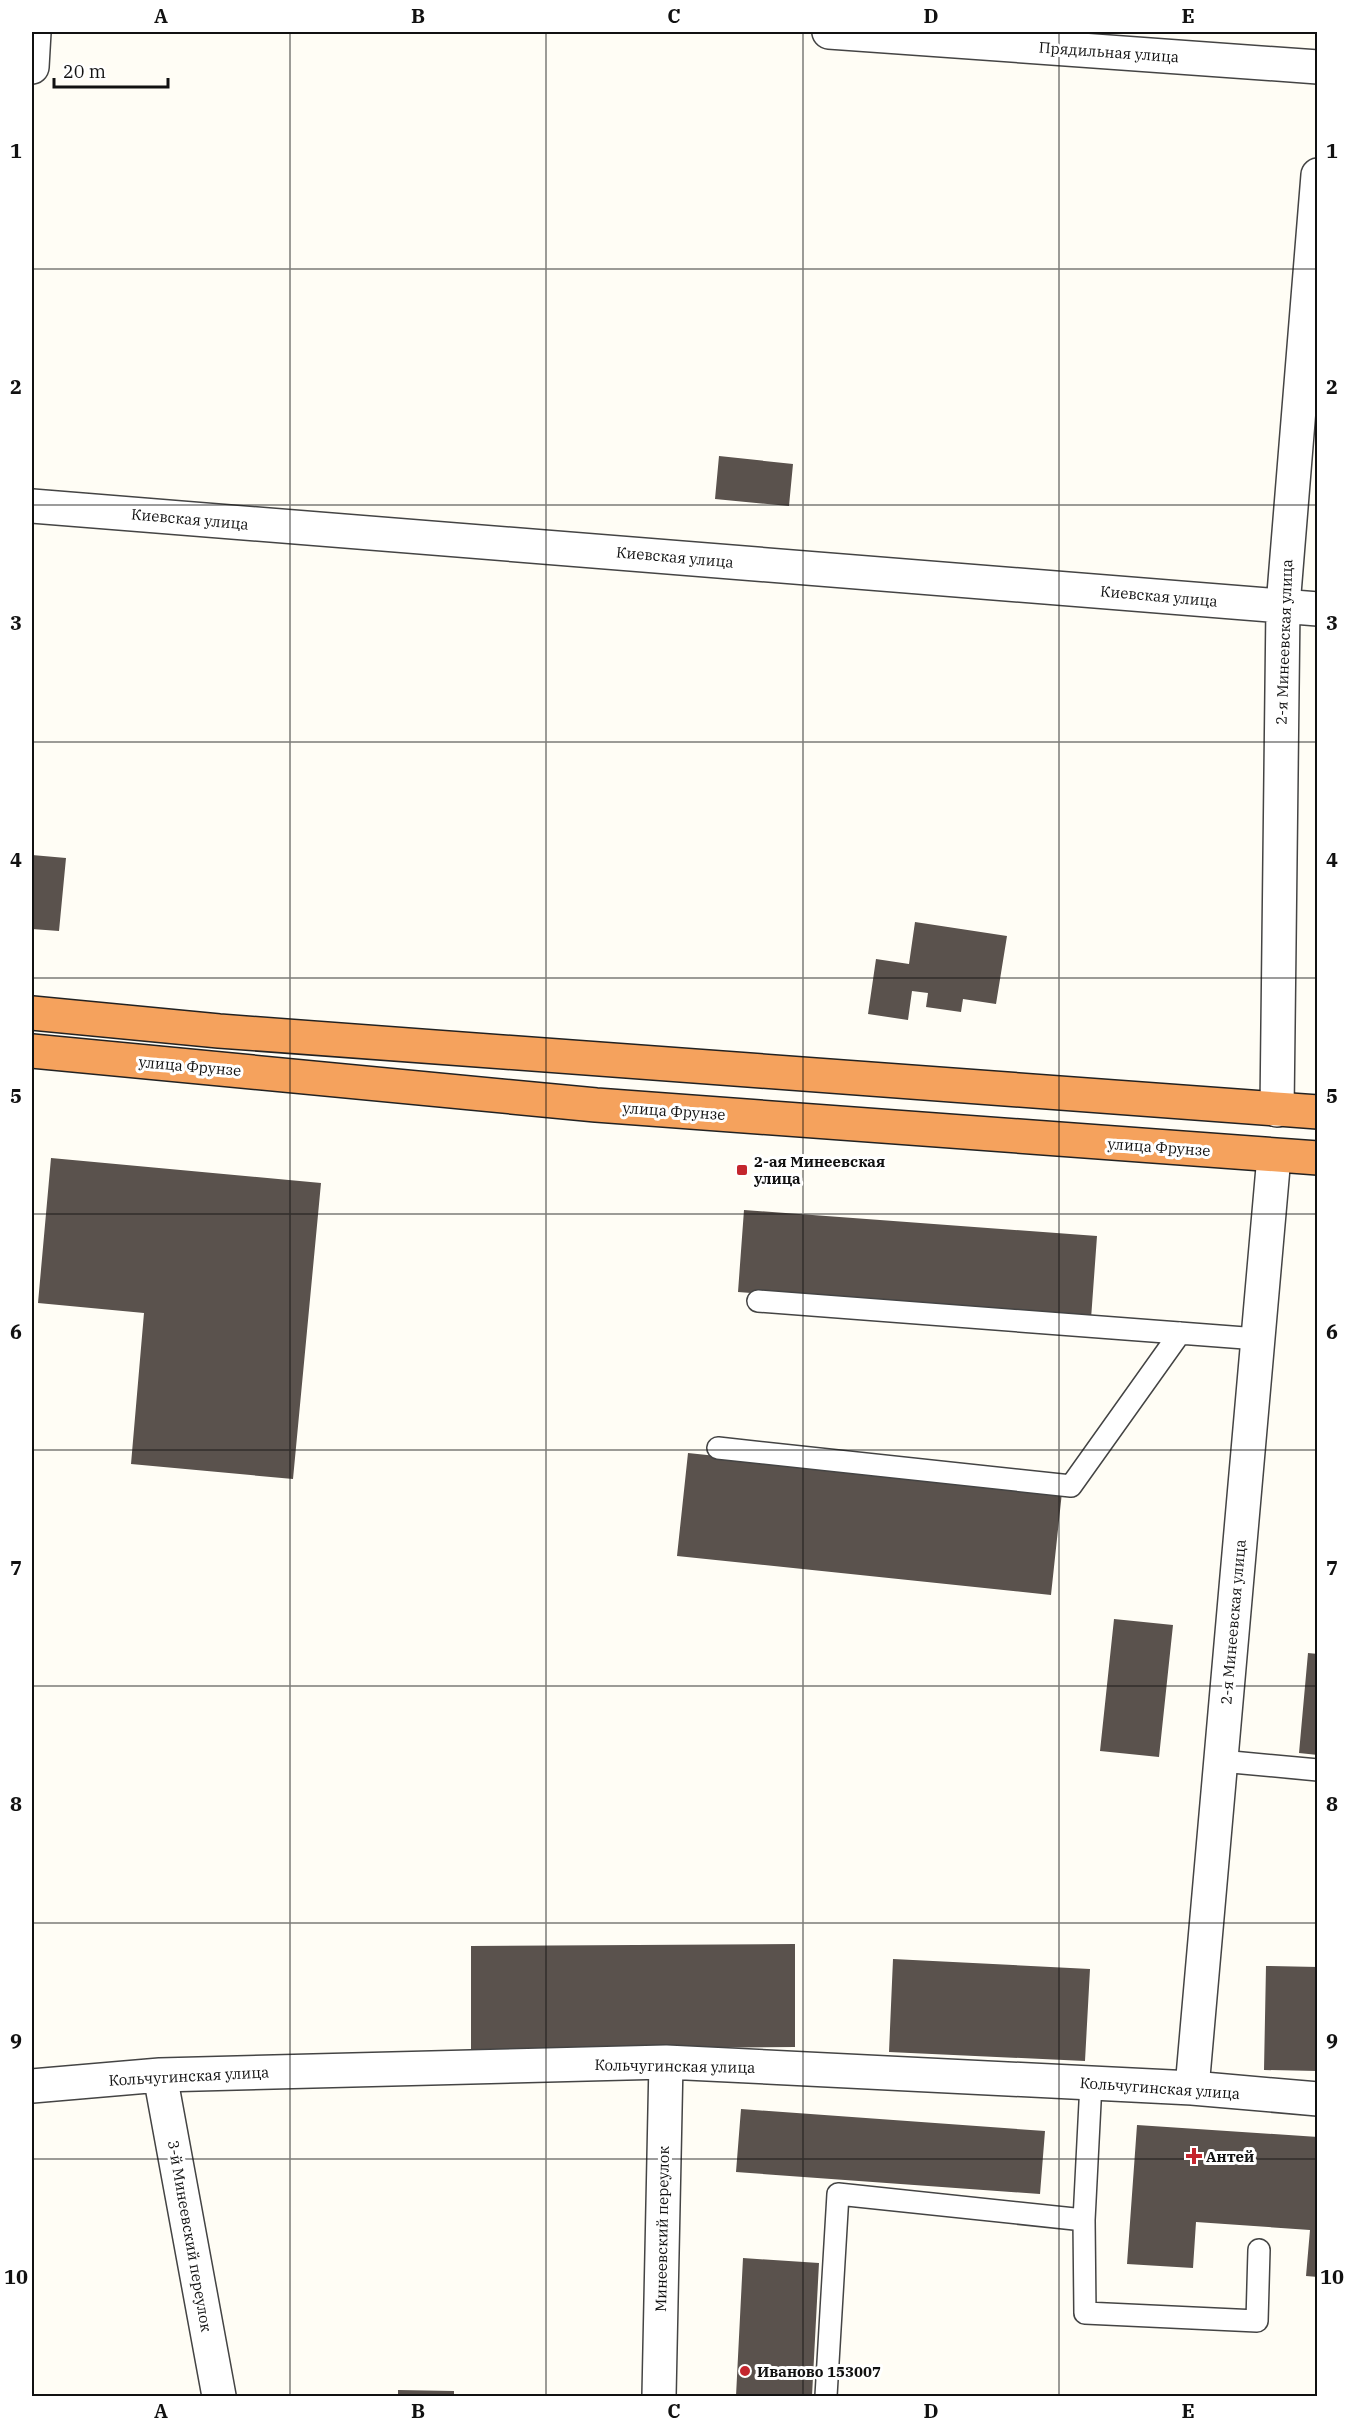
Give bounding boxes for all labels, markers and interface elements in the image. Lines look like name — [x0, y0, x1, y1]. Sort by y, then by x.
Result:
text: A — [154, 2, 168, 29]
text: B — [411, 2, 425, 29]
text: C — [667, 2, 681, 29]
text: D — [923, 2, 939, 29]
text: E — [1181, 2, 1195, 29]
street label: Прядильная улица — [1038, 38, 1180, 66]
scale bar — [54, 51, 168, 89]
text: 20 m — [63, 60, 106, 83]
text: 1 — [10, 137, 22, 164]
text: 1 — [1326, 137, 1338, 164]
text: 2 — [10, 373, 22, 400]
text: 2 — [1326, 373, 1338, 400]
street label: Киевская улица — [130, 504, 250, 534]
street label: Киевская улица — [615, 542, 735, 572]
street label: 2-я Минеевская улица — [1272, 559, 1296, 725]
street label: Киевская улица — [1099, 581, 1219, 611]
text: 3 — [10, 609, 22, 636]
text: 3 — [1326, 609, 1338, 636]
text: 4 — [10, 846, 22, 873]
text: 4 — [1326, 846, 1338, 873]
street label: улица Фрунзе — [138, 1052, 242, 1080]
text: 5 — [10, 1082, 22, 1109]
text: 5 — [1326, 1082, 1338, 1109]
street label: улица Фрунзе — [622, 1098, 726, 1124]
street label: улица Фрунзе — [1107, 1134, 1211, 1160]
place label: 2-ая Минеевская улица — [753, 1152, 885, 1188]
marker: 2-ая Минеевская улица — [735, 1163, 749, 1177]
text: 6 — [10, 1318, 22, 1345]
text: 6 — [1326, 1318, 1338, 1345]
street label: 2-я Минеевская улица — [1216, 1539, 1250, 1705]
text: 7 — [10, 1554, 22, 1581]
text: 7 — [1326, 1554, 1338, 1581]
text: 8 — [10, 1790, 22, 1817]
text: 8 — [1326, 1790, 1338, 1817]
text: 9 — [10, 2027, 22, 2054]
text: 9 — [1326, 2027, 1338, 2054]
street label: Кольчугинская улица — [594, 2055, 756, 2077]
street label: Кольчугинская улица — [108, 2062, 270, 2090]
street label: Кольчугинская улица — [1079, 2073, 1241, 2103]
street label: 3-й Минеевский переулок — [164, 2139, 216, 2334]
street label: Минеевский переулок — [651, 2146, 673, 2312]
place label: Антей — [1206, 2147, 1254, 2166]
marker: Антей — [1187, 2149, 1201, 2163]
text: 10 — [4, 2263, 28, 2290]
text: 10 — [1320, 2263, 1344, 2290]
place label: Иваново 153007 — [757, 2362, 881, 2381]
marker: Иваново 153007 — [738, 2364, 752, 2378]
text: A — [154, 2397, 168, 2424]
text: B — [411, 2397, 425, 2424]
text: C — [667, 2397, 681, 2424]
text: D — [923, 2397, 939, 2424]
text: E — [1181, 2397, 1195, 2424]

